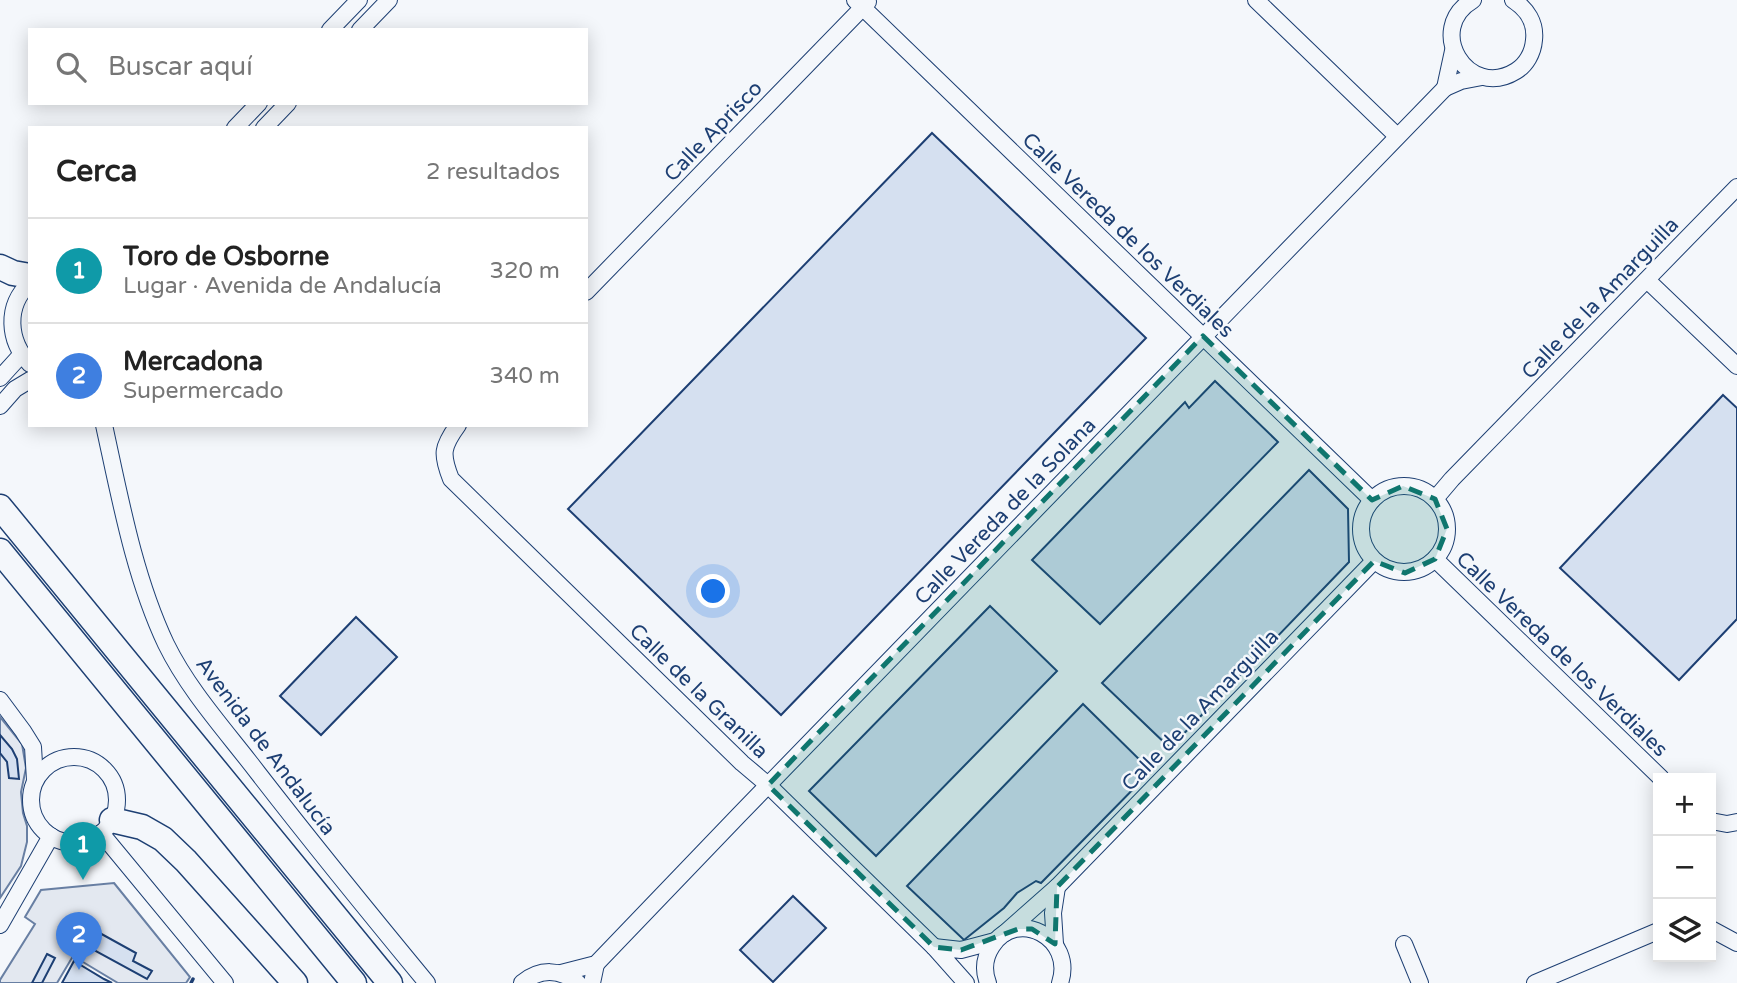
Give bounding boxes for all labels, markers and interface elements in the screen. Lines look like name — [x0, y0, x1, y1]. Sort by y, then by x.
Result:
search box — [28, 28, 588, 105]
icon: search — [52, 48, 90, 86]
text: Buscar aquí — [108, 51, 253, 82]
street label: Calle Aprisco — [659, 76, 768, 187]
street label: Calle Vereda de los Verdiales — [1017, 128, 1239, 343]
text: Cerca — [56, 153, 137, 190]
text: 2 resultados — [426, 158, 560, 186]
street label: Calle de la Amarguilla — [1517, 212, 1684, 384]
text: Toro de Osborne — [123, 241, 329, 272]
text: 1 — [72, 257, 86, 285]
text: 320 m — [490, 257, 560, 285]
text: Lugar · Avenida de Andalucía — [123, 272, 442, 300]
text: Mercadona — [123, 346, 263, 377]
text: 2 — [72, 362, 86, 390]
text: 340 m — [490, 362, 560, 390]
text: Supermercado — [123, 377, 284, 405]
street label: Calle Vereda de la Solana — [910, 413, 1101, 610]
street label: Calle Vereda de los Verdiales — [1451, 547, 1673, 762]
your location — [696, 574, 730, 608]
street label: Calle de la Granilla — [624, 619, 773, 764]
street label: Calle de la Amarguilla — [1117, 624, 1284, 796]
street label: Avenida de Andalucía — [190, 652, 341, 840]
map controls — [1653, 773, 1716, 962]
button: + — [1653, 773, 1716, 836]
pin: 1 — [60, 822, 106, 880]
button: − — [1653, 836, 1716, 899]
button: layers — [1653, 899, 1716, 962]
pin: 2 — [56, 912, 102, 970]

